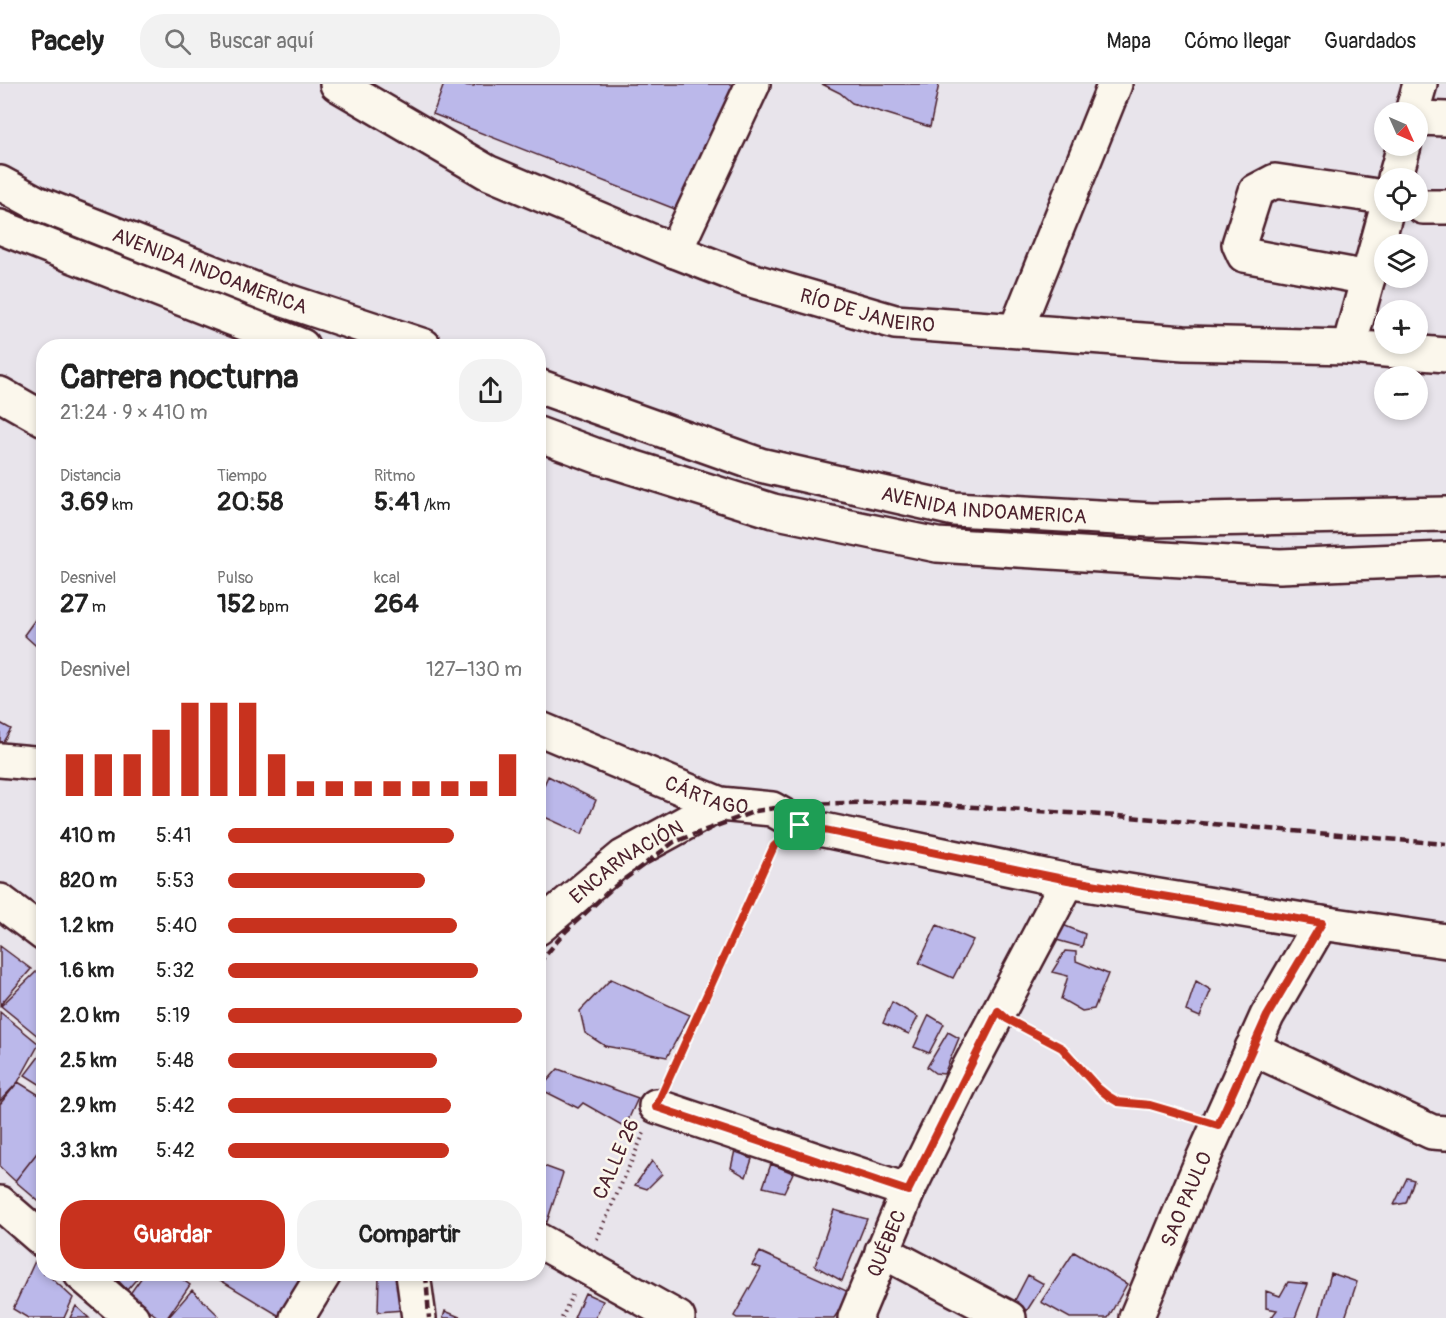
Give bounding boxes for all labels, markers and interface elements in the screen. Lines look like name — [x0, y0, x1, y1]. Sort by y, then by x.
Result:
search box — [140, 14, 560, 68]
text: Pacely — [30, 24, 104, 59]
icon: search — [161, 25, 194, 58]
text: Buscar aquí — [209, 27, 314, 55]
text: Mapa — [1106, 28, 1151, 55]
text: Cómo llegar — [1184, 28, 1291, 55]
text: Guardados — [1324, 28, 1416, 55]
north arrow — [1374, 102, 1428, 156]
map controls — [1374, 102, 1428, 420]
button: locate — [1374, 168, 1428, 222]
street label: AVENIDA INDOAMERICA — [109, 222, 311, 319]
button: layers — [1374, 234, 1428, 288]
street label: RÍO DE JANEIRO — [797, 283, 936, 337]
button: + — [1374, 300, 1428, 354]
text: Carrera nocturna — [60, 357, 299, 398]
button: share — [459, 359, 522, 422]
button: − — [1374, 366, 1428, 420]
text: 21:24 · 9 × 410 m — [60, 400, 207, 425]
text: Distancia — [60, 466, 121, 486]
text: Tiempo — [217, 466, 267, 486]
text: Ritmo — [374, 466, 415, 486]
street label: AVENIDA INDOAMERICA — [879, 480, 1087, 529]
text: 3.69 — [60, 486, 109, 518]
text: 20:58 — [217, 486, 283, 518]
text: 5:41 — [374, 486, 420, 518]
text: km — [109, 495, 133, 515]
text: /km — [420, 495, 450, 515]
text: Desnivel — [60, 568, 116, 588]
text: Pulso — [217, 568, 253, 588]
text: kcal — [374, 568, 400, 588]
text: 27 — [60, 588, 88, 620]
text: 152 — [217, 588, 256, 620]
text: 264 — [374, 588, 419, 620]
text: m — [88, 597, 106, 617]
text: bpm — [256, 597, 289, 617]
text: Desnivel — [60, 657, 130, 682]
text: 127–130 m — [426, 657, 522, 682]
street label: CÁRTAGO — [661, 770, 749, 819]
pin — [774, 799, 825, 850]
icon: arrive — [783, 808, 816, 841]
street label: ENCARNACIÓN — [564, 814, 687, 909]
text: 410 m — [60, 823, 115, 848]
text: 5:41 — [156, 823, 192, 848]
text: 820 m — [60, 868, 117, 893]
text: 5:53 — [156, 868, 194, 893]
text: 1.2 km — [60, 913, 114, 938]
text: 5:40 — [156, 913, 197, 938]
text: 1.6 km — [60, 958, 114, 983]
text: 5:32 — [156, 958, 195, 983]
text: 2.0 km — [60, 1003, 120, 1028]
text: 5:19 — [156, 1003, 190, 1028]
text: 2.5 km — [60, 1048, 117, 1073]
text: 5:48 — [156, 1048, 194, 1073]
text: 2.9 km — [60, 1093, 116, 1118]
text: 5:42 — [156, 1093, 195, 1118]
street label: CALLE 26 — [587, 1115, 645, 1203]
text: 3.3 km — [60, 1138, 117, 1163]
text: 5:42 — [156, 1138, 195, 1163]
street label: SAO PAULO — [1155, 1148, 1217, 1250]
button: Guardar — [60, 1200, 285, 1269]
button: Compartir — [297, 1200, 522, 1269]
street label: QUÉBEC — [861, 1206, 911, 1281]

